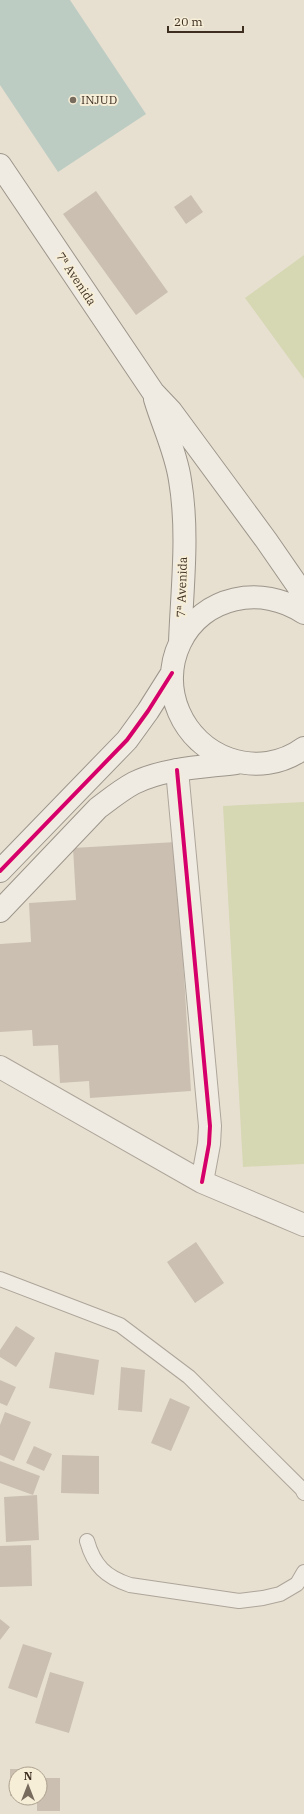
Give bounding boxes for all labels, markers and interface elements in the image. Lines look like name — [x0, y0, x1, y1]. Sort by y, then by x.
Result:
scale bar — [168, 8, 243, 34]
text: 20 m — [174, 14, 203, 29]
place label: INJUD — [81, 92, 117, 107]
marker: INJUD — [68, 95, 78, 105]
street label: 7ª Avenida — [53, 249, 100, 308]
street label: 7ª Avenida — [173, 556, 190, 618]
north arrow — [8, 1766, 48, 1806]
text: N — [24, 1769, 33, 1783]

